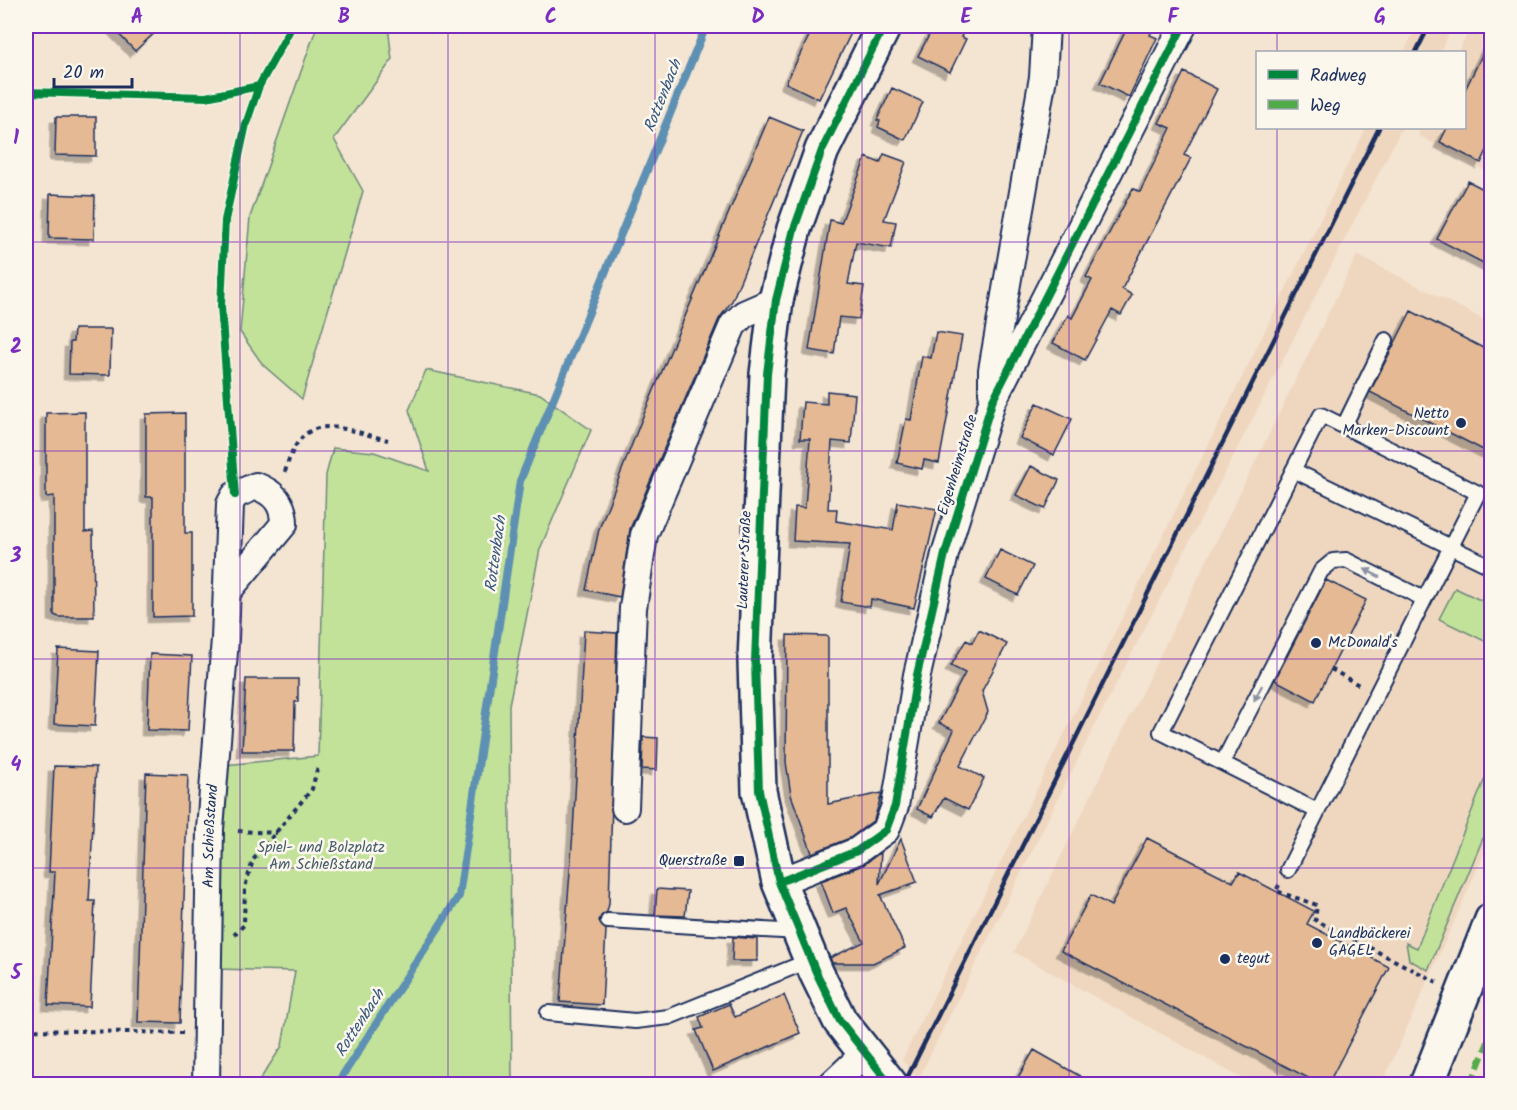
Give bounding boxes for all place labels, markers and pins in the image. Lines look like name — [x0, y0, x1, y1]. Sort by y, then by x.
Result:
place label: Netto Marken-Discount — [1342, 402, 1449, 443]
marker: Netto Marken-Discount — [1454, 416, 1468, 430]
place label: McDonald's — [1328, 631, 1398, 655]
marker: McDonald's — [1309, 636, 1323, 650]
place label: Querstraße — [659, 849, 727, 873]
marker: Querstraße — [732, 854, 746, 868]
place label: Landbäckerei GAGEL — [1329, 922, 1412, 963]
marker: Landbäckerei GAGEL — [1310, 936, 1324, 950]
place label: tegut — [1237, 947, 1270, 971]
marker: tegut — [1218, 952, 1232, 966]

